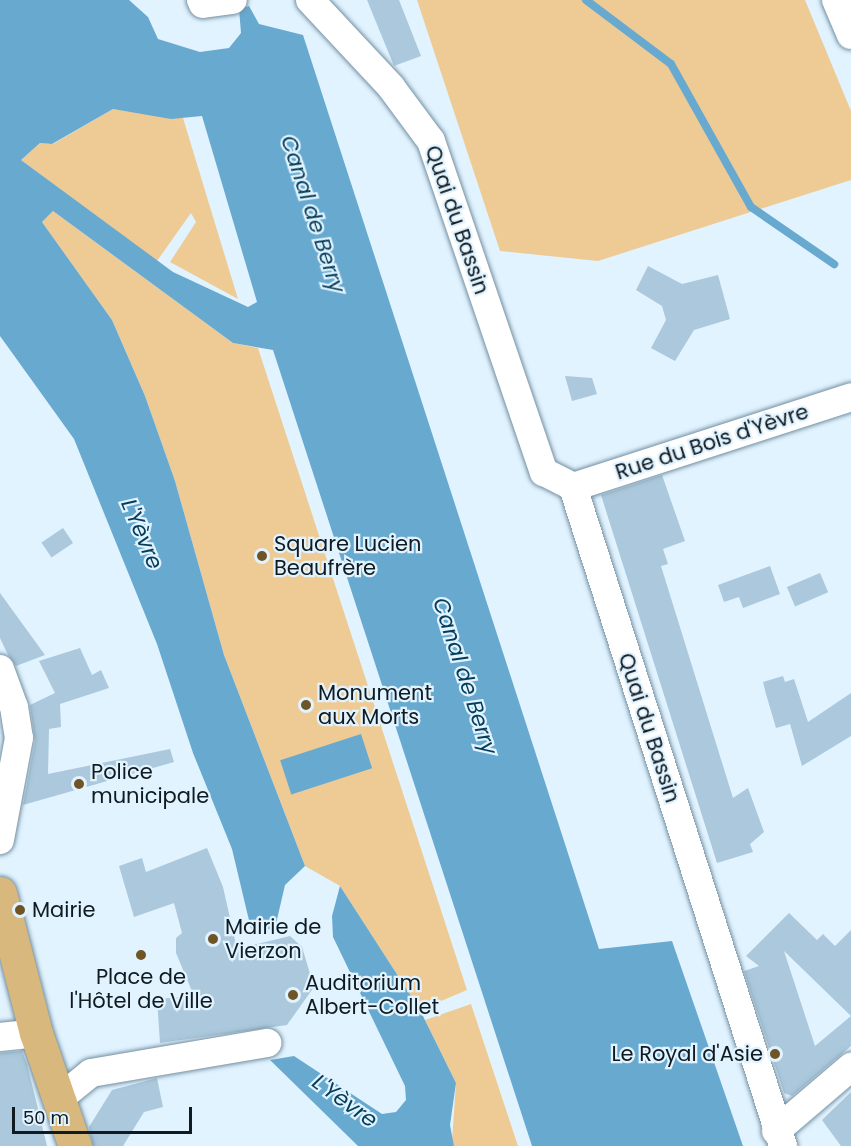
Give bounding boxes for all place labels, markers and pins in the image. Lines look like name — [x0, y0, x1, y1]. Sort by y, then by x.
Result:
place label: Square Lucien Beaufrère — [274, 531, 422, 581]
marker: Square Lucien Beaufrère — [255, 549, 269, 563]
place label: Monument aux Morts — [318, 680, 432, 730]
marker: Monument aux Morts — [299, 698, 313, 712]
place label: Police municipale — [91, 759, 209, 809]
marker: Police municipale — [72, 777, 86, 791]
place label: Mairie — [32, 897, 95, 923]
marker: Mairie — [13, 903, 27, 917]
place label: Mairie de Vierzon — [225, 914, 321, 964]
marker: Mairie de Vierzon — [206, 932, 220, 946]
marker: Place de l'Hôtel de Ville — [134, 948, 148, 962]
place label: Place de l'Hôtel de Ville — [69, 964, 213, 1014]
place label: Auditorium Albert-Collet — [305, 970, 439, 1020]
marker: Auditorium Albert-Collet — [286, 988, 300, 1002]
place label: Le Royal d'Asie — [611, 1041, 763, 1067]
marker: Le Royal d'Asie — [768, 1047, 782, 1061]

